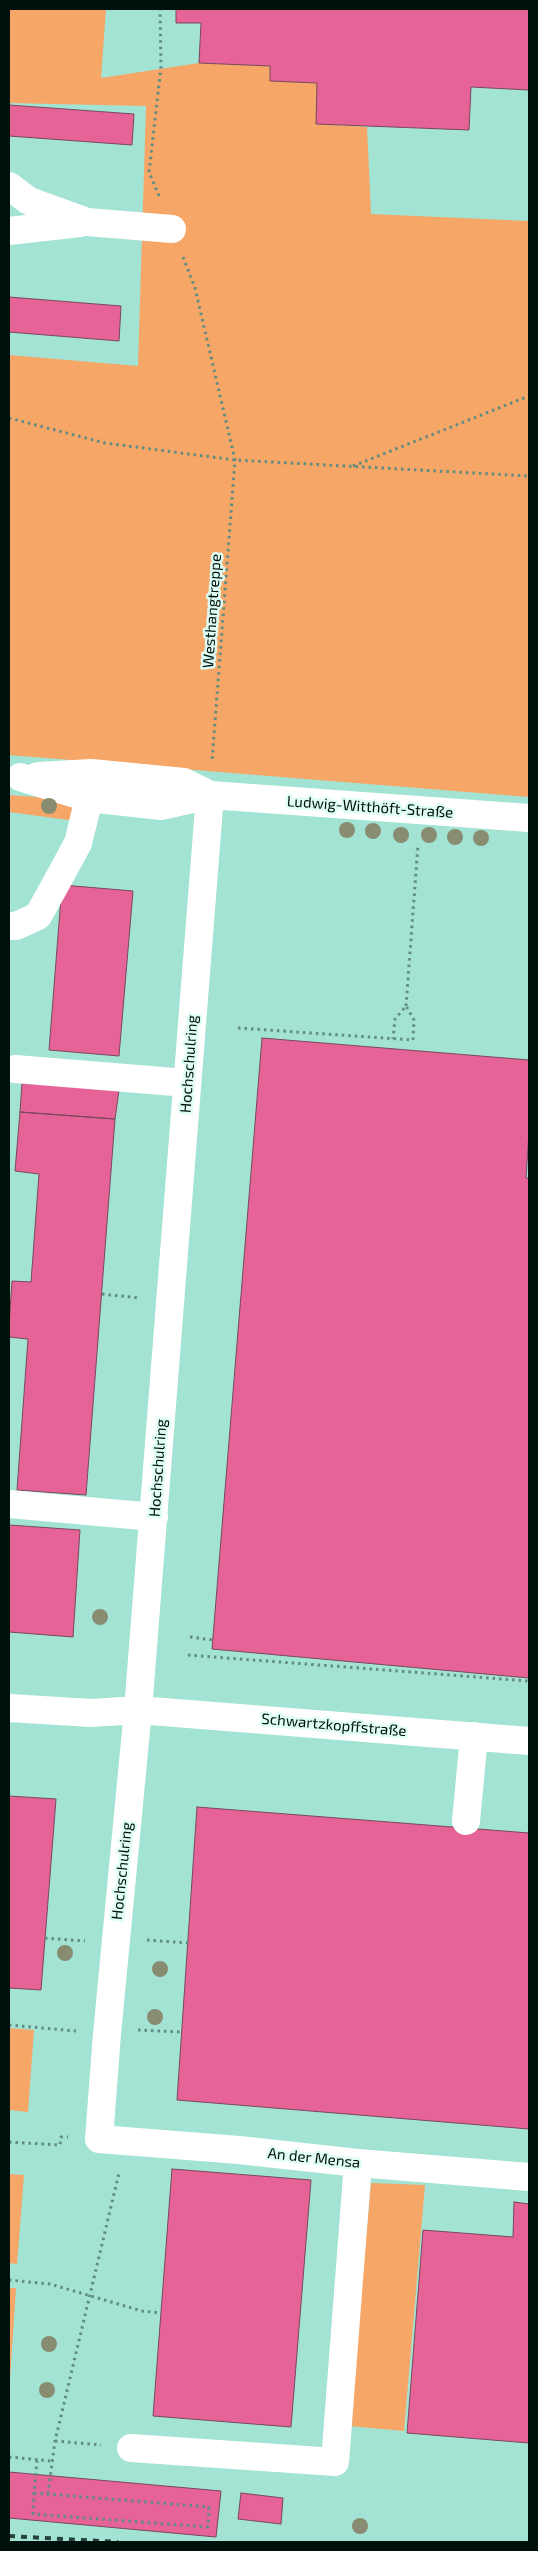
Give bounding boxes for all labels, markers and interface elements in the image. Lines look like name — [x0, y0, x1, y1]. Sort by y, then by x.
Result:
street label: Westhangtreppe — [199, 553, 225, 669]
street label: Ludwig-Witthöft-Straße — [286, 792, 454, 822]
street label: Hochschulring — [177, 1014, 201, 1114]
street label: Hochschulring — [146, 1418, 170, 1518]
street label: Schwartzkopffstraße — [261, 1710, 407, 1740]
street label: Hochschulring — [108, 1821, 136, 1921]
street label: An der Mensa — [267, 2144, 361, 2172]

